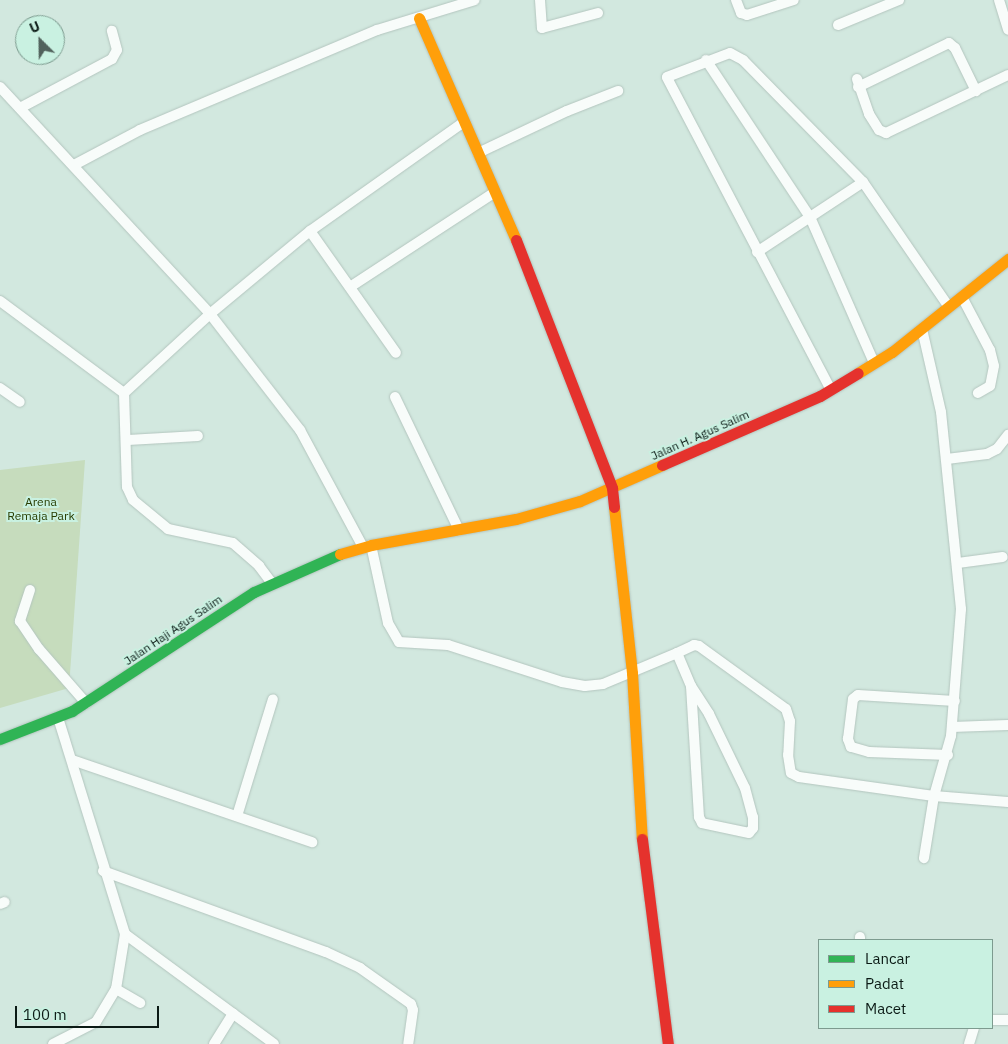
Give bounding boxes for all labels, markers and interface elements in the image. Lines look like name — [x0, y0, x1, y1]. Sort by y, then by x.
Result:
north arrow — [15, 15, 65, 65]
text: U — [27, 17, 43, 37]
street label: Jalan H. Agus Salim — [649, 407, 751, 463]
park label: Arena Remaja Park — [7, 495, 75, 523]
street label: Jalan Haji Agus Salim — [121, 592, 225, 668]
legend — [818, 939, 993, 1029]
text: Lancar — [865, 949, 910, 968]
text: Padat — [865, 974, 904, 993]
scale bar — [18, 996, 161, 1028]
text: Macet — [865, 999, 906, 1018]
text: 100 m — [23, 1005, 67, 1024]

